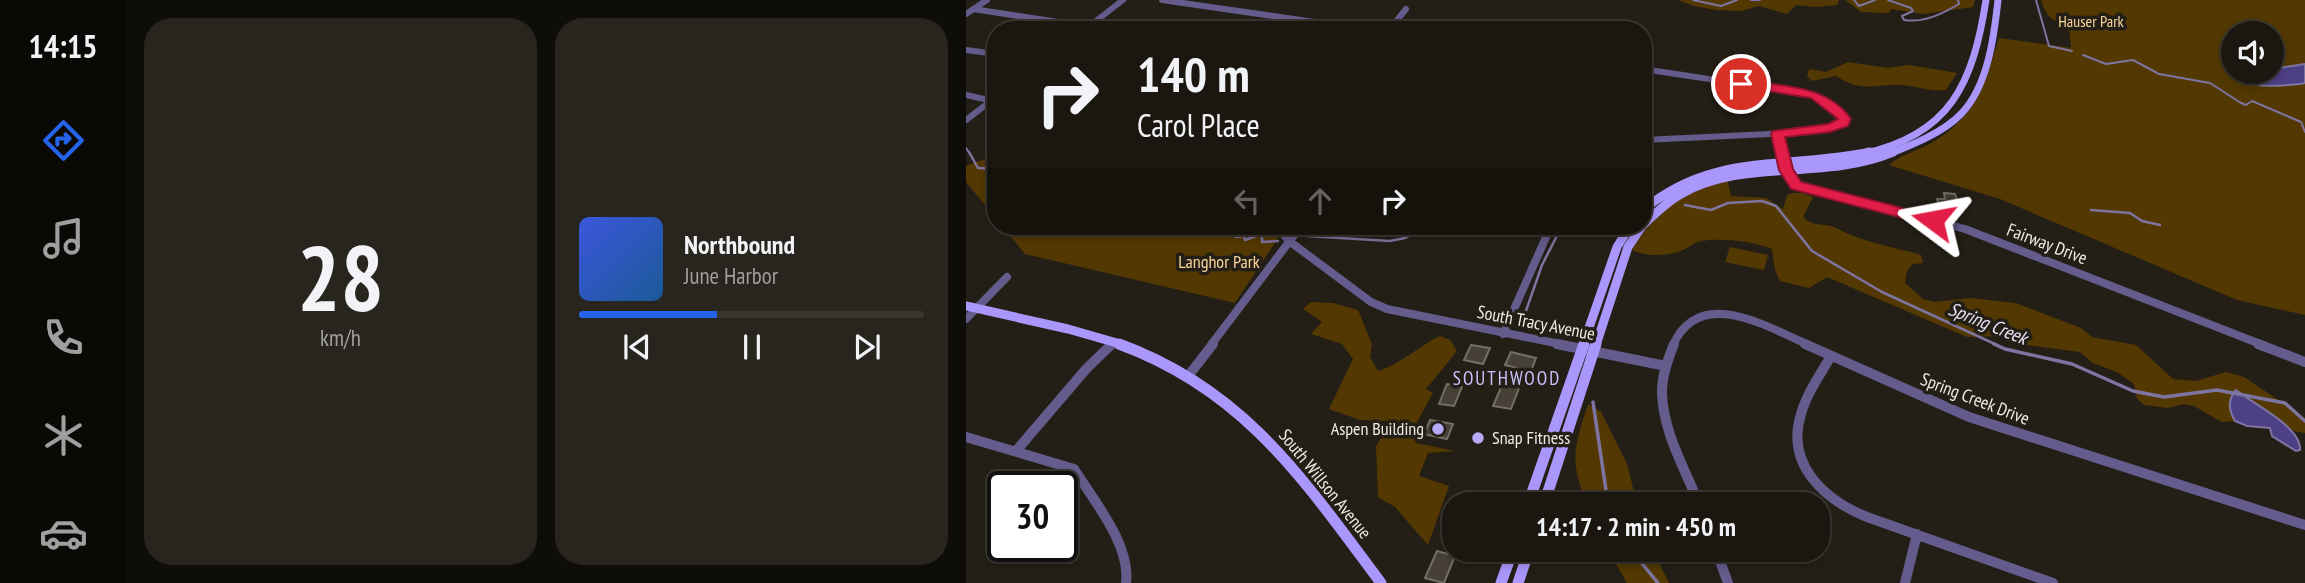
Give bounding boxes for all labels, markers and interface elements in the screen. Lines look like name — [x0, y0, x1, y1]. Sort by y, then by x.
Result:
park label: Hauser Park — [2058, 11, 2125, 31]
map controls — [2221, 21, 2284, 84]
button: sound — [2221, 21, 2284, 84]
text: 14:15 — [28, 25, 98, 67]
text: 140 m — [1137, 42, 1250, 106]
icon: right — [1022, 49, 1113, 140]
pin — [1711, 54, 1771, 114]
icon: arrive — [1722, 65, 1760, 103]
text: Carol Place — [1137, 104, 1260, 146]
icon: directions — [39, 116, 88, 165]
icon: left — [1228, 182, 1266, 220]
icon: ahead — [1301, 182, 1339, 220]
icon: right — [1374, 182, 1412, 220]
position arrow — [1896, 183, 1970, 257]
icon: music — [39, 214, 88, 263]
text: 28 — [297, 218, 384, 336]
street label: Fairway Drive — [2004, 218, 2091, 269]
text: Northbound — [684, 228, 795, 261]
park label: Langhor Park — [1178, 250, 1260, 273]
text: June Harbor — [684, 261, 778, 290]
water label: Spring Creek — [1945, 296, 2033, 351]
street label: South Tracy Avenue — [1475, 300, 1597, 345]
icon: phone — [39, 313, 88, 362]
text: km/h — [320, 323, 361, 352]
icon: previous — [618, 328, 656, 366]
icon: pause — [733, 328, 771, 366]
icon: next — [848, 328, 886, 366]
district label: SOUTHWOOD — [1453, 366, 1561, 390]
street label: Spring Creek Drive — [1918, 367, 2033, 430]
icon: climate — [39, 411, 88, 460]
place label: Aspen Building — [1331, 417, 1424, 440]
marker: Aspen Building — [1430, 421, 1446, 437]
street label: South Willson Avenue — [1274, 424, 1377, 543]
place label: Snap Fitness — [1492, 426, 1570, 449]
marker: Snap Fitness — [1470, 430, 1486, 446]
speed limit sign: 30 — [987, 471, 1078, 562]
icon: car — [39, 509, 88, 558]
text: 14:17 · 2 min · 450 m — [1536, 510, 1736, 543]

